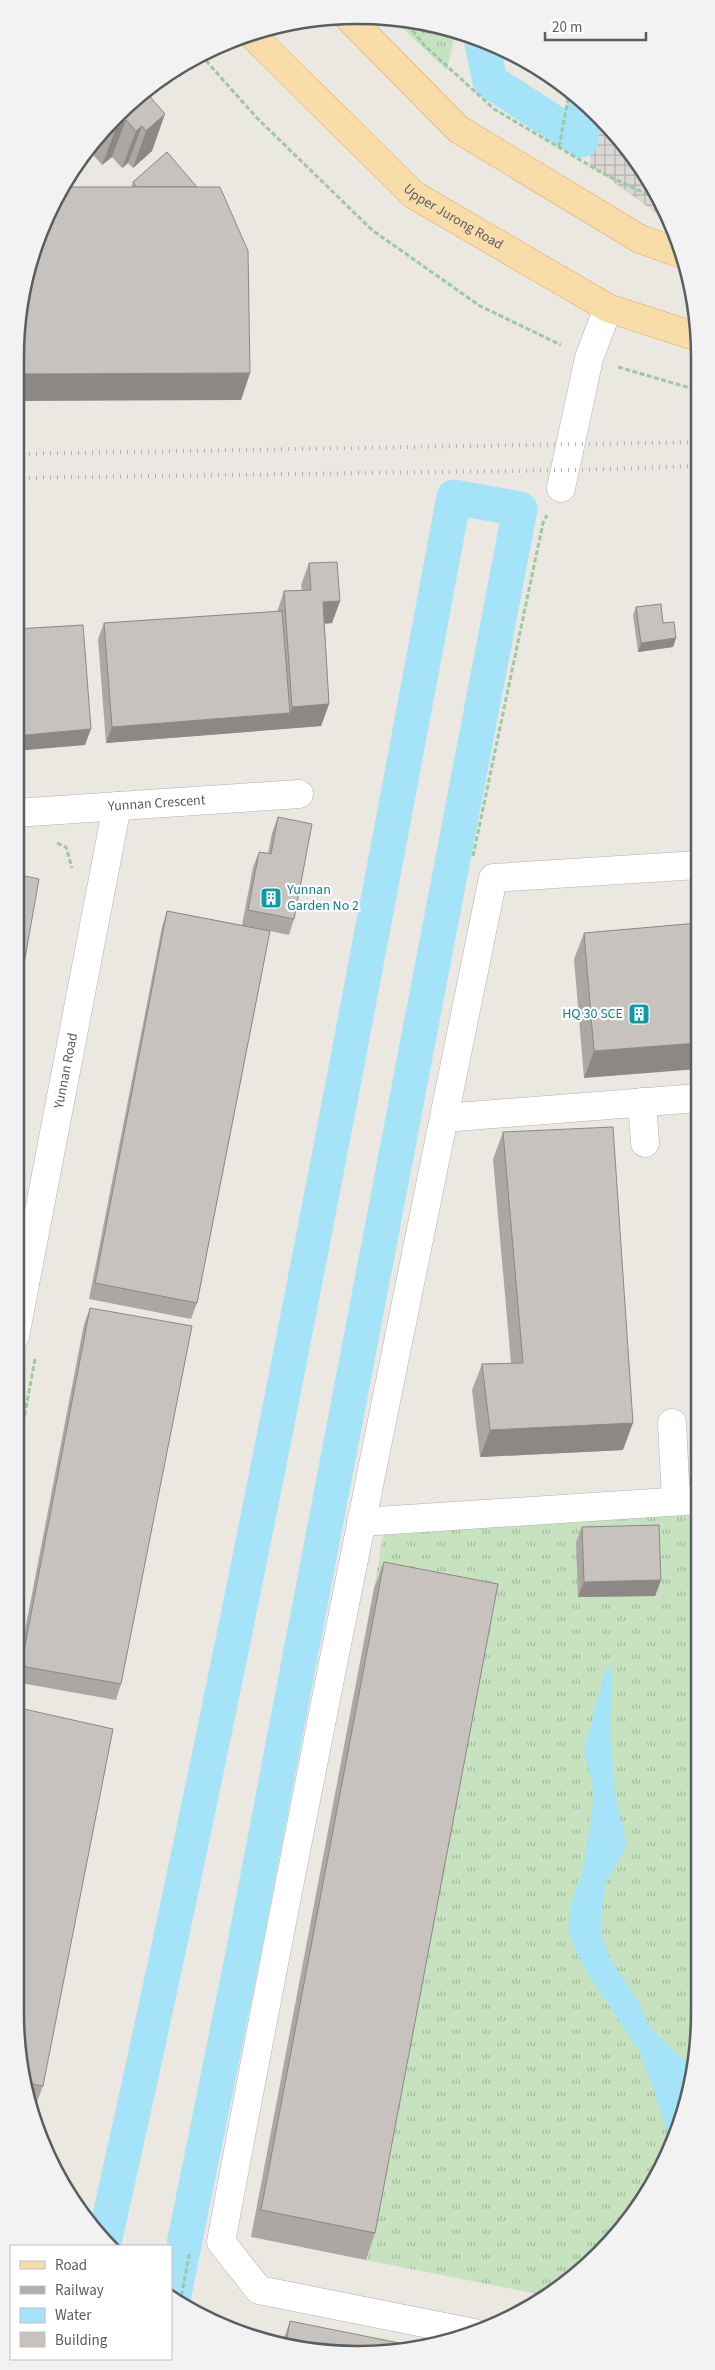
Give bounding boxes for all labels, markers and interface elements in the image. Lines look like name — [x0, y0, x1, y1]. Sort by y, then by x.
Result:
scale bar — [545, 10, 646, 42]
text: 20 m — [552, 17, 582, 38]
street label: Upper Jurong Road — [399, 180, 507, 255]
street label: Yunnan Crescent — [106, 790, 206, 817]
place label: Yunnan Garden No 2 — [286, 880, 359, 916]
building icon: Yunnan Garden No 2 — [259, 886, 283, 910]
building icon: HQ 30 SCE — [627, 1002, 651, 1026]
place label: HQ 30 SCE — [562, 1004, 623, 1024]
street label: Yunnan Road — [49, 1031, 83, 1111]
legend — [10, 2245, 172, 2360]
text: Road — [55, 2255, 87, 2276]
text: Railway — [55, 2280, 104, 2301]
text: Water — [55, 2305, 92, 2326]
text: Building — [55, 2330, 108, 2351]

